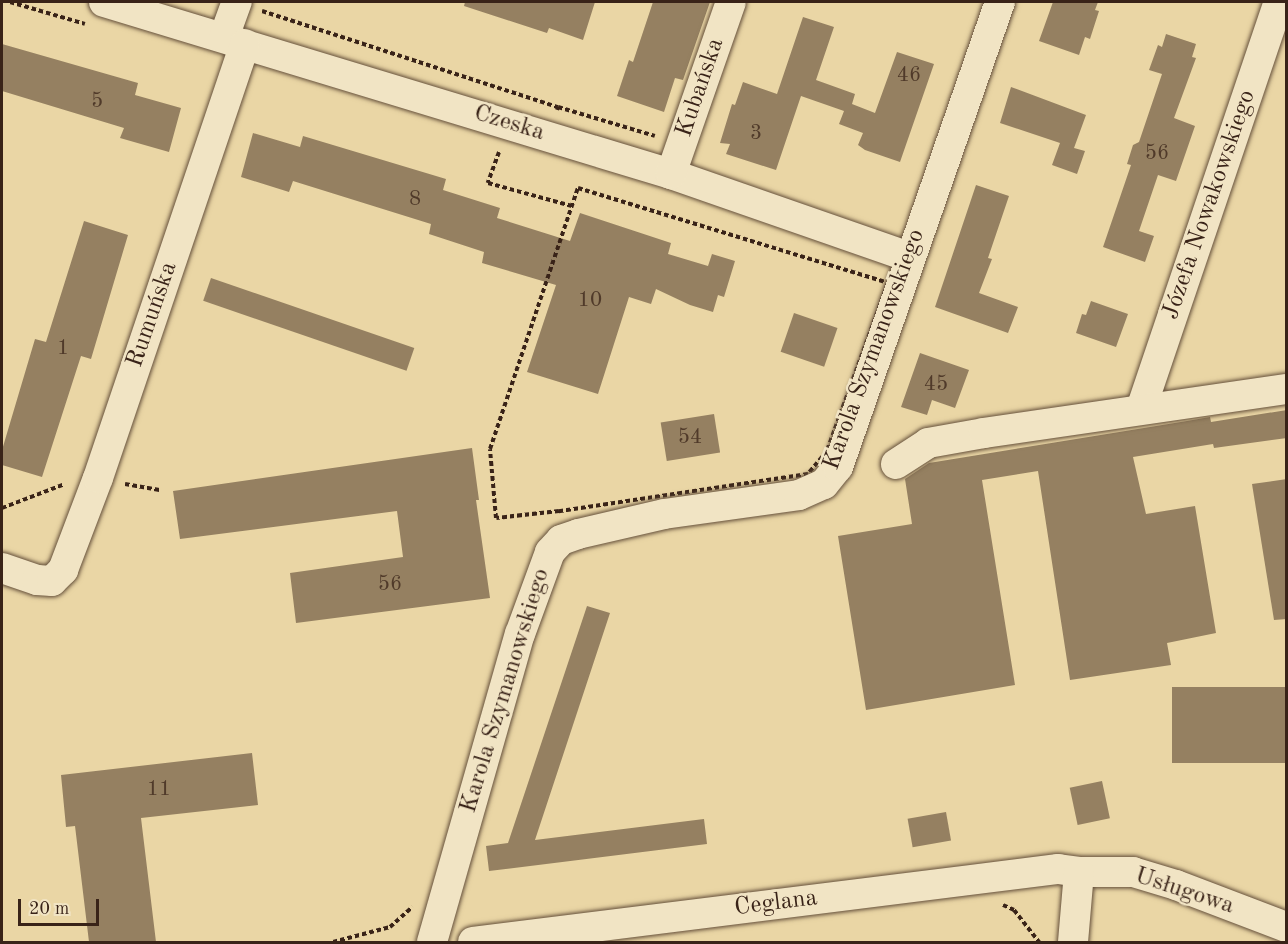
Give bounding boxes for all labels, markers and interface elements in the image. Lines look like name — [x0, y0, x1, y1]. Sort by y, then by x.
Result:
street label: Kubańska — [671, 35, 731, 141]
house number: 46 — [897, 63, 921, 89]
street label: Józefa Nowakowskiego — [1157, 87, 1263, 323]
house number: 5 — [91, 89, 103, 115]
street label: Czeska — [470, 100, 548, 148]
house number: 3 — [750, 121, 762, 147]
house number: 56 — [1145, 141, 1169, 167]
house number: 8 — [409, 187, 421, 213]
street label: Karola Szymanowskiego — [818, 226, 932, 474]
street label: Rumuńska — [122, 259, 184, 371]
house number: 10 — [578, 288, 602, 314]
house number: 1 — [57, 336, 69, 362]
house number: 45 — [924, 372, 948, 398]
house number: 54 — [678, 425, 702, 451]
street label: Karola Szymanowskiego — [455, 565, 557, 817]
house number: 56 — [378, 572, 402, 598]
house number: 11 — [147, 777, 171, 803]
street label: Usługowa — [1131, 862, 1237, 922]
street label: Ceglana — [733, 885, 819, 923]
scale bar — [21, 887, 102, 925]
text: 20 m — [29, 900, 69, 918]

